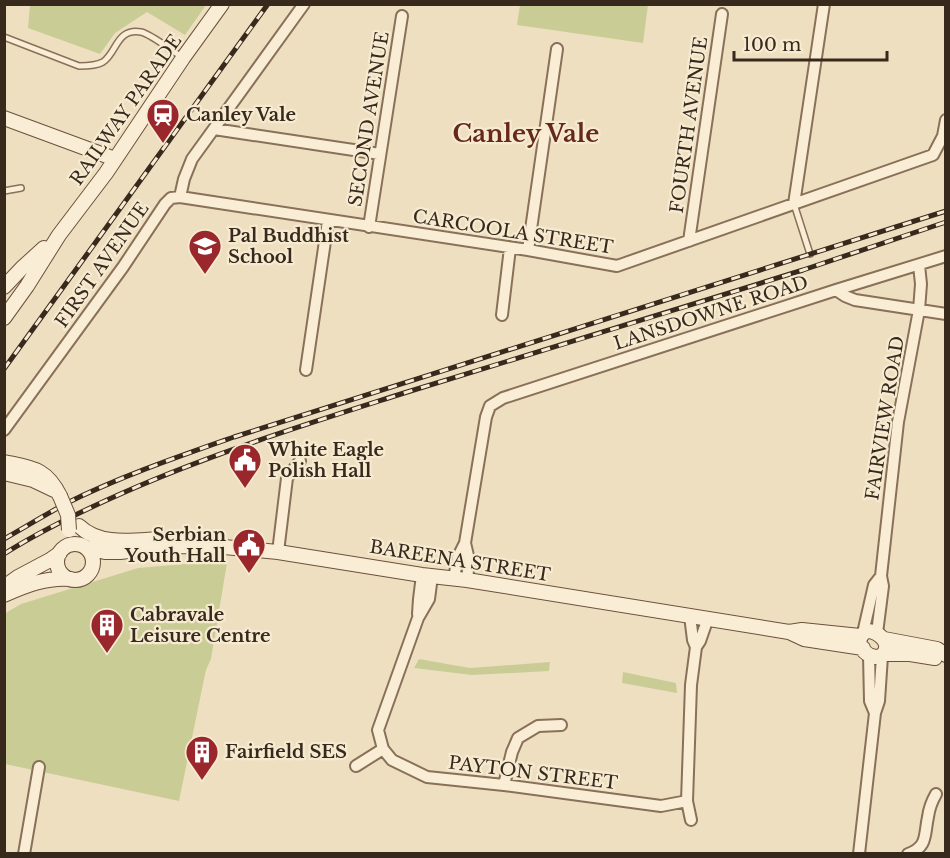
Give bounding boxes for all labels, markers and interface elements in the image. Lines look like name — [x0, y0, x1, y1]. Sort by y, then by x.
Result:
scale bar — [734, 24, 887, 62]
street label: RAILWAY PARADE — [66, 30, 186, 190]
street label: SECOND AVENUE — [344, 30, 394, 208]
text: 100 m — [743, 34, 801, 56]
street label: FOURTH AVENUE — [666, 35, 712, 215]
station icon: Canley Vale — [145, 97, 181, 144]
place label: Canley Vale — [186, 104, 296, 126]
district label: Canley Vale — [453, 119, 599, 148]
street label: FIRST AVENUE — [51, 198, 153, 332]
street label: CARCOOLA STREET — [411, 205, 615, 259]
place label: Pal Buddhist School — [228, 225, 349, 268]
school or university icon: Pal Buddhist School — [187, 228, 223, 275]
street label: LANSDOWNE ROAD — [611, 271, 811, 355]
street label: FAIRVIEW ROAD — [861, 334, 909, 502]
place label: White Eagle Polish Hall — [267, 439, 384, 482]
public building icon: White Eagle Polish Hall — [227, 442, 263, 489]
place label: Serbian Youth Hall — [124, 524, 227, 567]
public building icon: Serbian Youth Hall — [231, 527, 267, 574]
street label: BAREENA STREET — [368, 536, 553, 586]
place label: Cabravale Leisure Centre — [130, 604, 271, 647]
building icon: Cabravale Leisure Centre — [89, 607, 125, 654]
building icon: Fairfield SES — [184, 734, 220, 781]
place label: Fairfield SES — [225, 741, 347, 763]
street label: PAYTON STREET — [447, 752, 619, 794]

